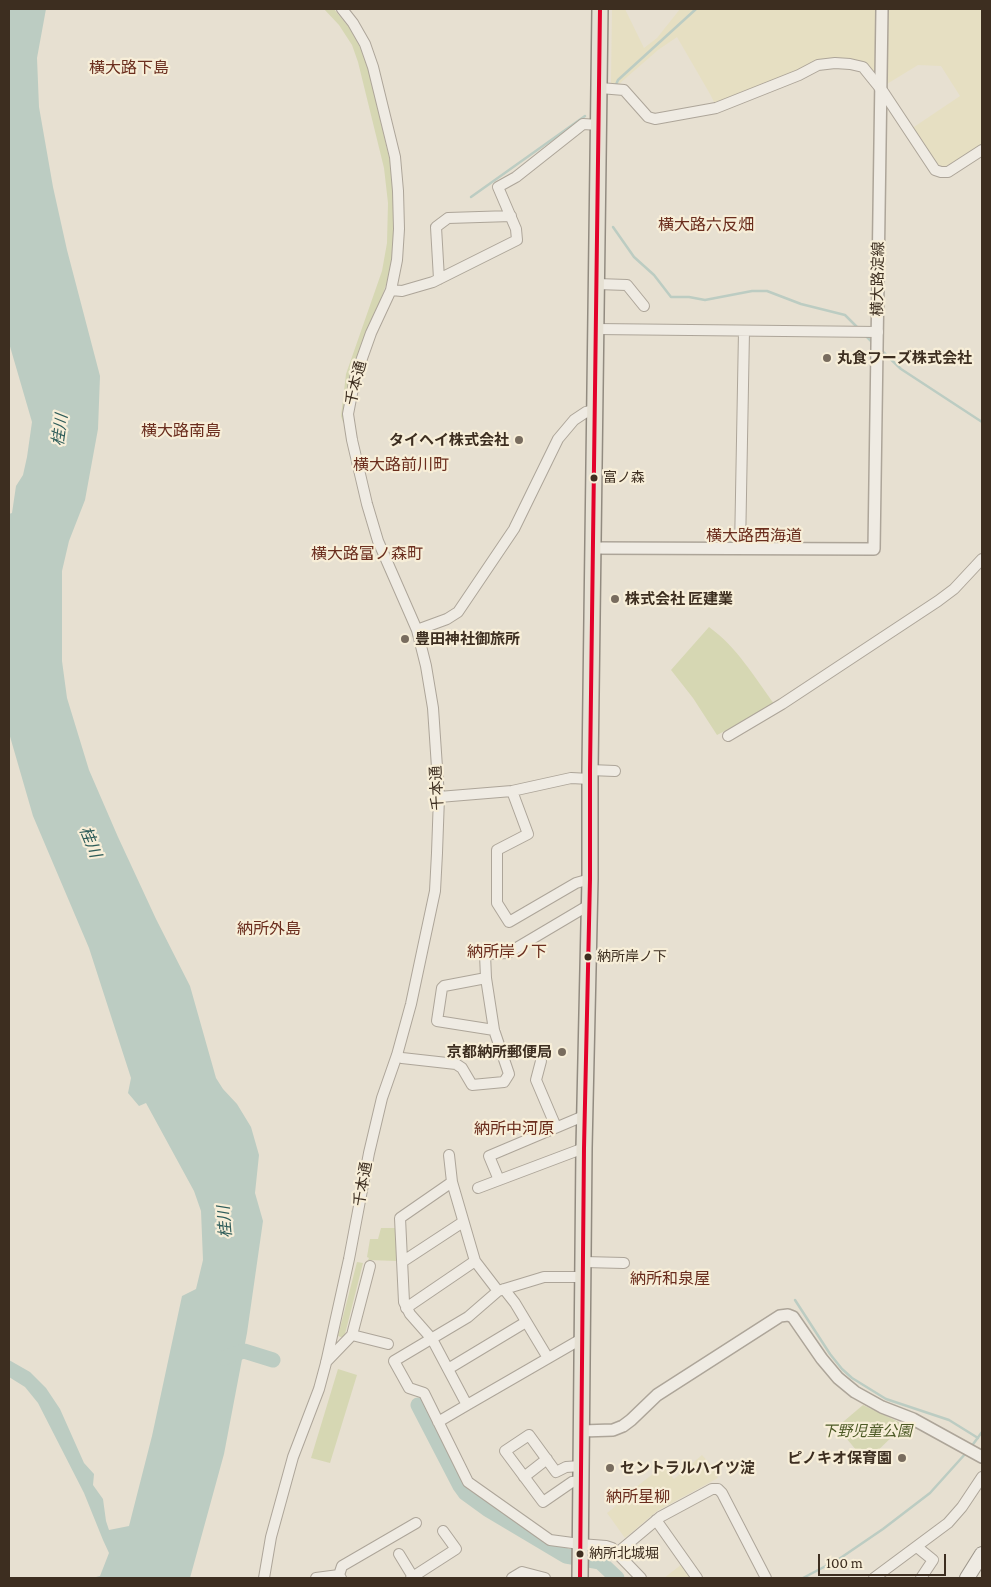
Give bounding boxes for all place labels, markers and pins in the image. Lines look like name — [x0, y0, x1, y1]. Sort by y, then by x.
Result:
place label: 丸食フーズ株式会社 — [837, 349, 972, 367]
marker: 丸食フーズ株式会社 — [821, 352, 833, 364]
place label: タイヘイ株式会社 — [389, 431, 509, 449]
marker: タイヘイ株式会社 — [513, 434, 525, 446]
place label: 富ノ森 — [603, 470, 645, 486]
marker: 富ノ森 — [589, 473, 599, 483]
place label: 株式会社 匠建業 — [625, 590, 733, 608]
marker: 株式会社 匠建業 — [609, 593, 621, 605]
place label: 豊田神社御旅所 — [415, 630, 520, 648]
marker: 豊田神社御旅所 — [399, 633, 411, 645]
place label: 納所岸ノ下 — [597, 949, 667, 965]
marker: 納所岸ノ下 — [583, 952, 593, 962]
place label: 京都納所郵便局 — [447, 1043, 552, 1061]
marker: 京都納所郵便局 — [556, 1046, 568, 1058]
place label: ピノキオ保育園 — [787, 1449, 892, 1467]
marker: ピノキオ保育園 — [896, 1452, 908, 1464]
place label: セントラルハイツ淀 — [620, 1459, 755, 1477]
marker: セントラルハイツ淀 — [604, 1462, 616, 1474]
place label: 納所北城堀 — [589, 1546, 659, 1562]
marker: 納所北城堀 — [575, 1549, 585, 1559]

